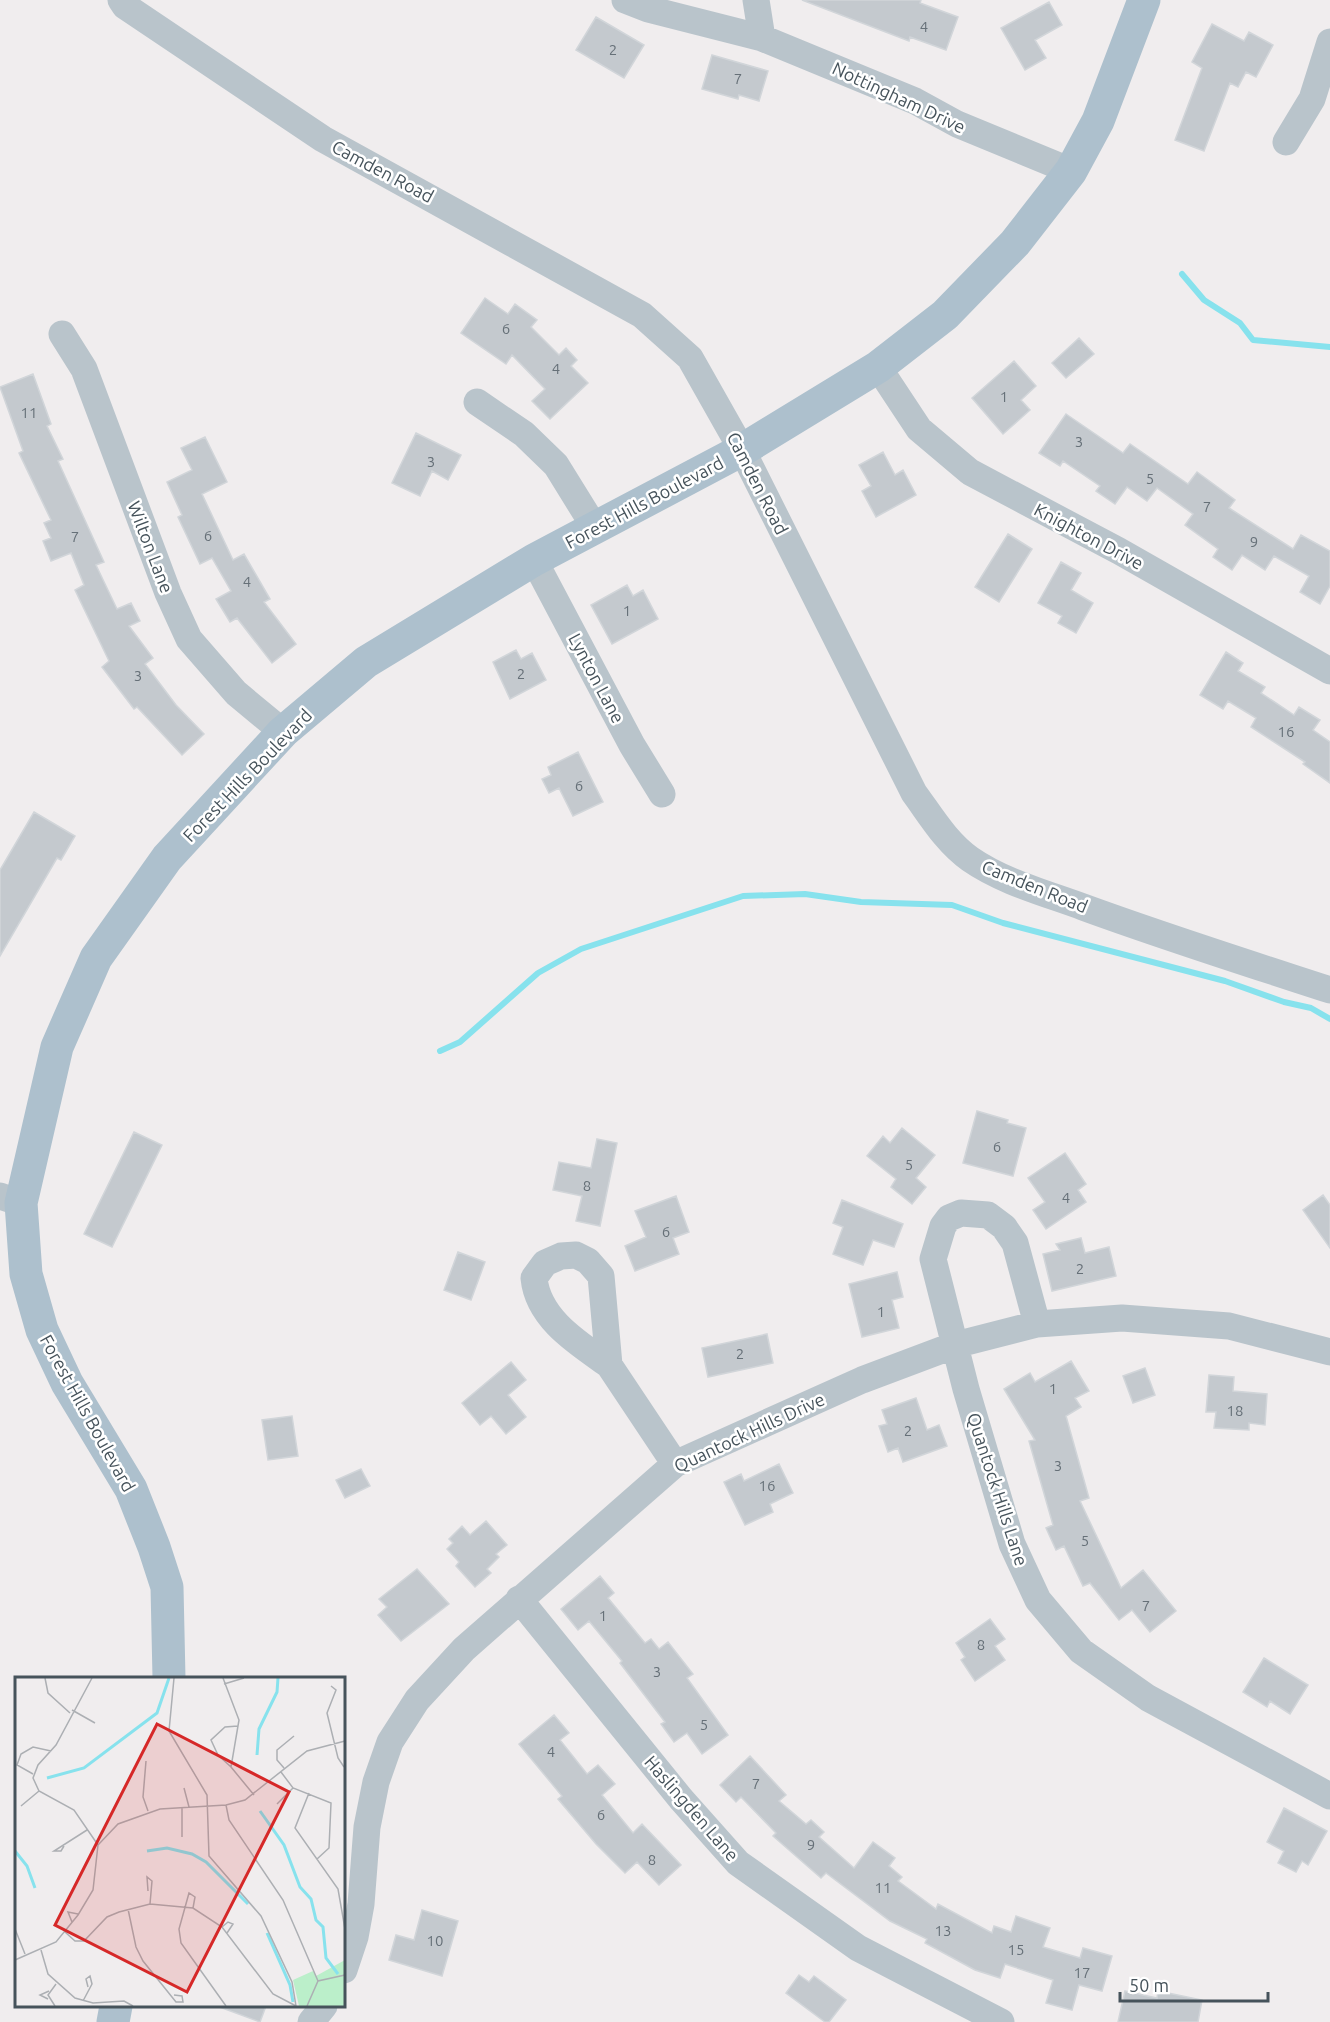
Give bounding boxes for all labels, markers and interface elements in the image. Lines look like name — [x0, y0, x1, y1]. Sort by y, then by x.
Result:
house number: 4 — [920, 18, 928, 35]
house number: 2 — [609, 41, 617, 58]
street label: Nottingham Drive — [829, 57, 969, 137]
house number: 7 — [734, 70, 742, 87]
street label: Camden Road — [329, 136, 437, 206]
house number: 6 — [502, 320, 510, 337]
house number: 4 — [552, 360, 560, 377]
house number: 1 — [1000, 388, 1008, 405]
house number: 11 — [21, 404, 37, 421]
street label: Camden Road — [724, 428, 792, 538]
house number: 3 — [1075, 433, 1083, 450]
street label: Forest Hills Boulevard — [561, 452, 727, 552]
house number: 3 — [427, 453, 435, 470]
house number: 5 — [1146, 470, 1154, 487]
street label: Wilton Lane — [124, 498, 178, 596]
house number: 7 — [1203, 498, 1211, 515]
street label: Knighton Drive — [1031, 499, 1147, 573]
house number: 6 — [204, 527, 212, 544]
house number: 7 — [71, 528, 79, 545]
house number: 9 — [1250, 533, 1258, 550]
house number: 4 — [243, 573, 251, 590]
house number: 1 — [623, 602, 631, 619]
street label: Lynton Lane — [565, 630, 629, 726]
house number: 2 — [517, 665, 525, 682]
house number: 3 — [134, 667, 142, 684]
street label: Forest Hills Boulevard — [179, 705, 315, 845]
house number: 16 — [1278, 723, 1294, 740]
house number: 6 — [575, 777, 583, 794]
street label: Camden Road — [979, 856, 1091, 916]
house number: 6 — [993, 1138, 1001, 1155]
house number: 5 — [905, 1156, 913, 1173]
house number: 8 — [583, 1177, 591, 1194]
house number: 4 — [1062, 1189, 1070, 1206]
house number: 6 — [662, 1223, 670, 1240]
house number: 2 — [1076, 1260, 1084, 1277]
house number: 1 — [877, 1303, 885, 1320]
street label: Forest Hills Boulevard — [37, 1331, 139, 1495]
house number: 2 — [736, 1345, 744, 1362]
house number: 1 — [1049, 1380, 1057, 1397]
street label: Quantock Hills Drive — [671, 1388, 828, 1477]
house number: 18 — [1227, 1402, 1243, 1419]
street label: Quantock Hills Lane — [963, 1410, 1032, 1568]
house number: 2 — [904, 1422, 912, 1439]
house number: 3 — [1054, 1457, 1062, 1474]
house number: 16 — [759, 1477, 775, 1494]
house number: 5 — [1081, 1532, 1089, 1549]
house number: 7 — [1142, 1597, 1150, 1614]
house number: 1 — [599, 1607, 607, 1624]
house number: 8 — [977, 1636, 985, 1653]
house number: 3 — [653, 1663, 661, 1680]
inset map — [15, 1677, 345, 2007]
house number: 5 — [700, 1716, 708, 1733]
house number: 4 — [547, 1743, 555, 1760]
street label: Haslingden Lane — [641, 1751, 743, 1865]
house number: 7 — [752, 1775, 760, 1792]
house number: 6 — [597, 1806, 605, 1823]
house number: 9 — [807, 1836, 815, 1853]
house number: 8 — [648, 1851, 656, 1868]
house number: 11 — [875, 1879, 891, 1896]
house number: 13 — [935, 1922, 951, 1939]
house number: 10 — [427, 1932, 443, 1949]
house number: 15 — [1008, 1941, 1024, 1958]
house number: 17 — [1074, 1964, 1090, 1981]
scale bar — [1120, 1965, 1268, 2003]
text: 50 m — [1129, 1975, 1169, 1995]

